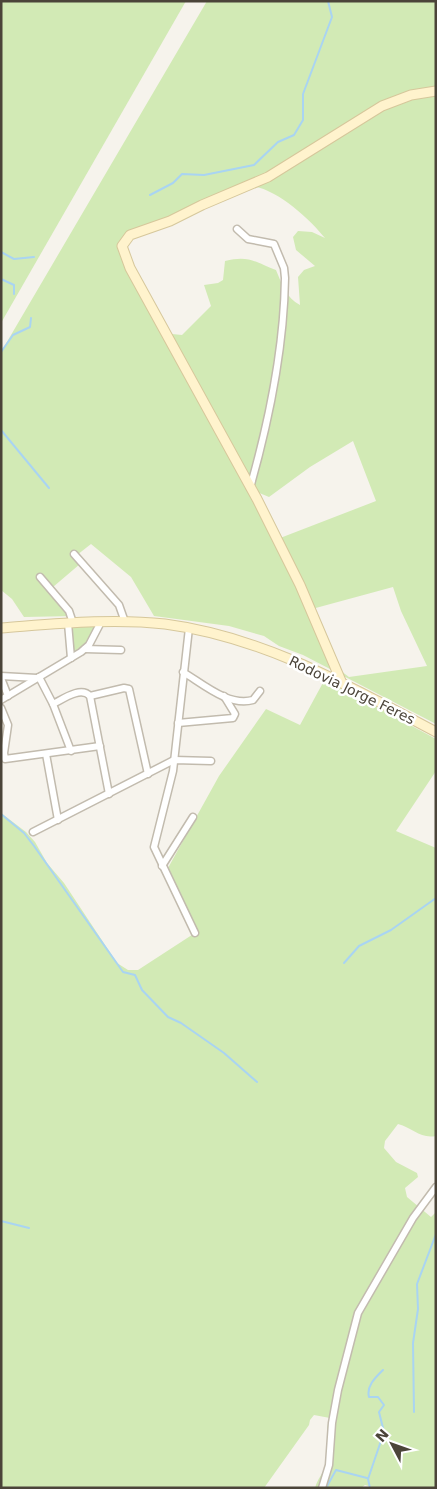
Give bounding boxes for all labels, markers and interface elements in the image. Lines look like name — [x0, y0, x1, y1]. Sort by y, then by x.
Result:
street label: Rodovia Jorge Feres — [287, 653, 417, 727]
north arrow — [367, 1419, 417, 1469]
text: N — [372, 1426, 392, 1445]

